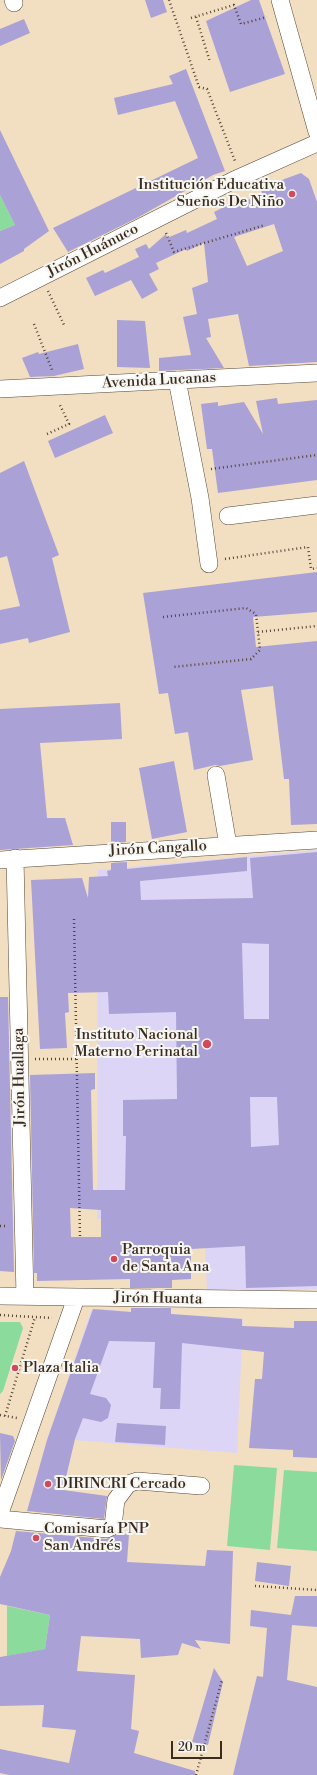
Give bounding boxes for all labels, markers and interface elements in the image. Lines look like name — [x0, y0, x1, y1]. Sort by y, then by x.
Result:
place label: Institución Educativa Sueños De Niño — [138, 176, 284, 211]
marker: Institución Educativa Sueños De Niño — [287, 189, 297, 199]
street label: Jirón Huánuco — [44, 220, 142, 282]
street label: Avenida Lucanas — [102, 369, 216, 393]
street label: Jirón Cangallo — [109, 837, 207, 861]
place label: Instituto Nacional Materno Perinatal — [74, 1026, 198, 1061]
street label: Jirón Huallaga — [10, 1028, 30, 1126]
marker: Instituto Nacional Materno Perinatal — [201, 1038, 213, 1050]
place label: Parroquia de Santa Ana — [122, 1241, 209, 1276]
marker: Parroquia de Santa Ana — [109, 1254, 119, 1264]
street label: Jirón Huanta — [113, 1289, 203, 1309]
place label: Plaza Italia — [23, 1359, 99, 1377]
marker: Plaza Italia — [10, 1363, 20, 1373]
place label: DIRINCRI Cercado — [56, 1475, 186, 1493]
marker: DIRINCRI Cercado — [43, 1479, 53, 1489]
place label: Comisaría PNP San Andrés — [44, 1520, 149, 1555]
marker: Comisaría PNP San Andrés — [31, 1533, 41, 1543]
scale bar — [173, 1733, 224, 1759]
text: 20 m — [178, 1740, 206, 1755]

